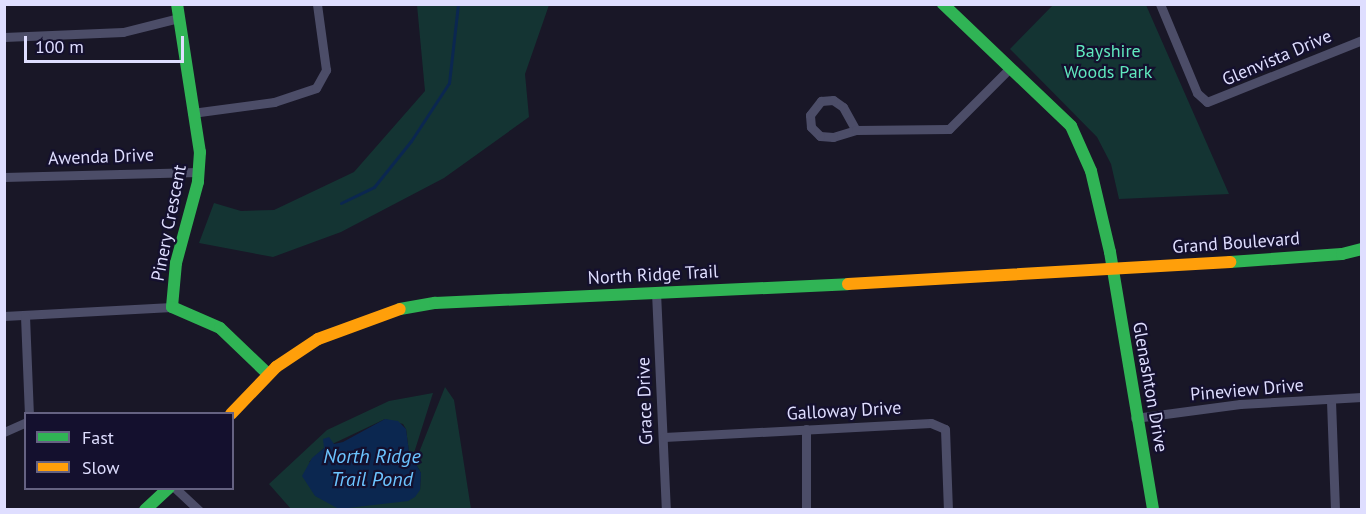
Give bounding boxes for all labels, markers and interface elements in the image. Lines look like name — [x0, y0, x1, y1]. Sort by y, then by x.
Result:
scale bar — [27, 24, 188, 62]
street label: Glenvista Drive — [1219, 25, 1335, 91]
text: 100 m — [35, 35, 84, 58]
park label: Bayshire Woods Park — [1064, 41, 1152, 84]
street label: Awenda Drive — [48, 144, 154, 170]
street label: Pinery Crescent — [147, 163, 191, 283]
street label: Grand Boulevard — [1172, 228, 1300, 258]
street label: North Ridge Trail — [587, 261, 719, 289]
street label: Glenashton Drive — [1128, 320, 1172, 454]
street label: Grace Drive — [633, 357, 657, 445]
street label: Pineview Drive — [1189, 374, 1305, 406]
street label: Galloway Drive — [786, 397, 902, 425]
legend — [24, 412, 234, 490]
text: Fast — [82, 426, 114, 449]
water label: North Ridge Trail Pond — [323, 445, 421, 492]
text: Slow — [82, 456, 120, 479]

